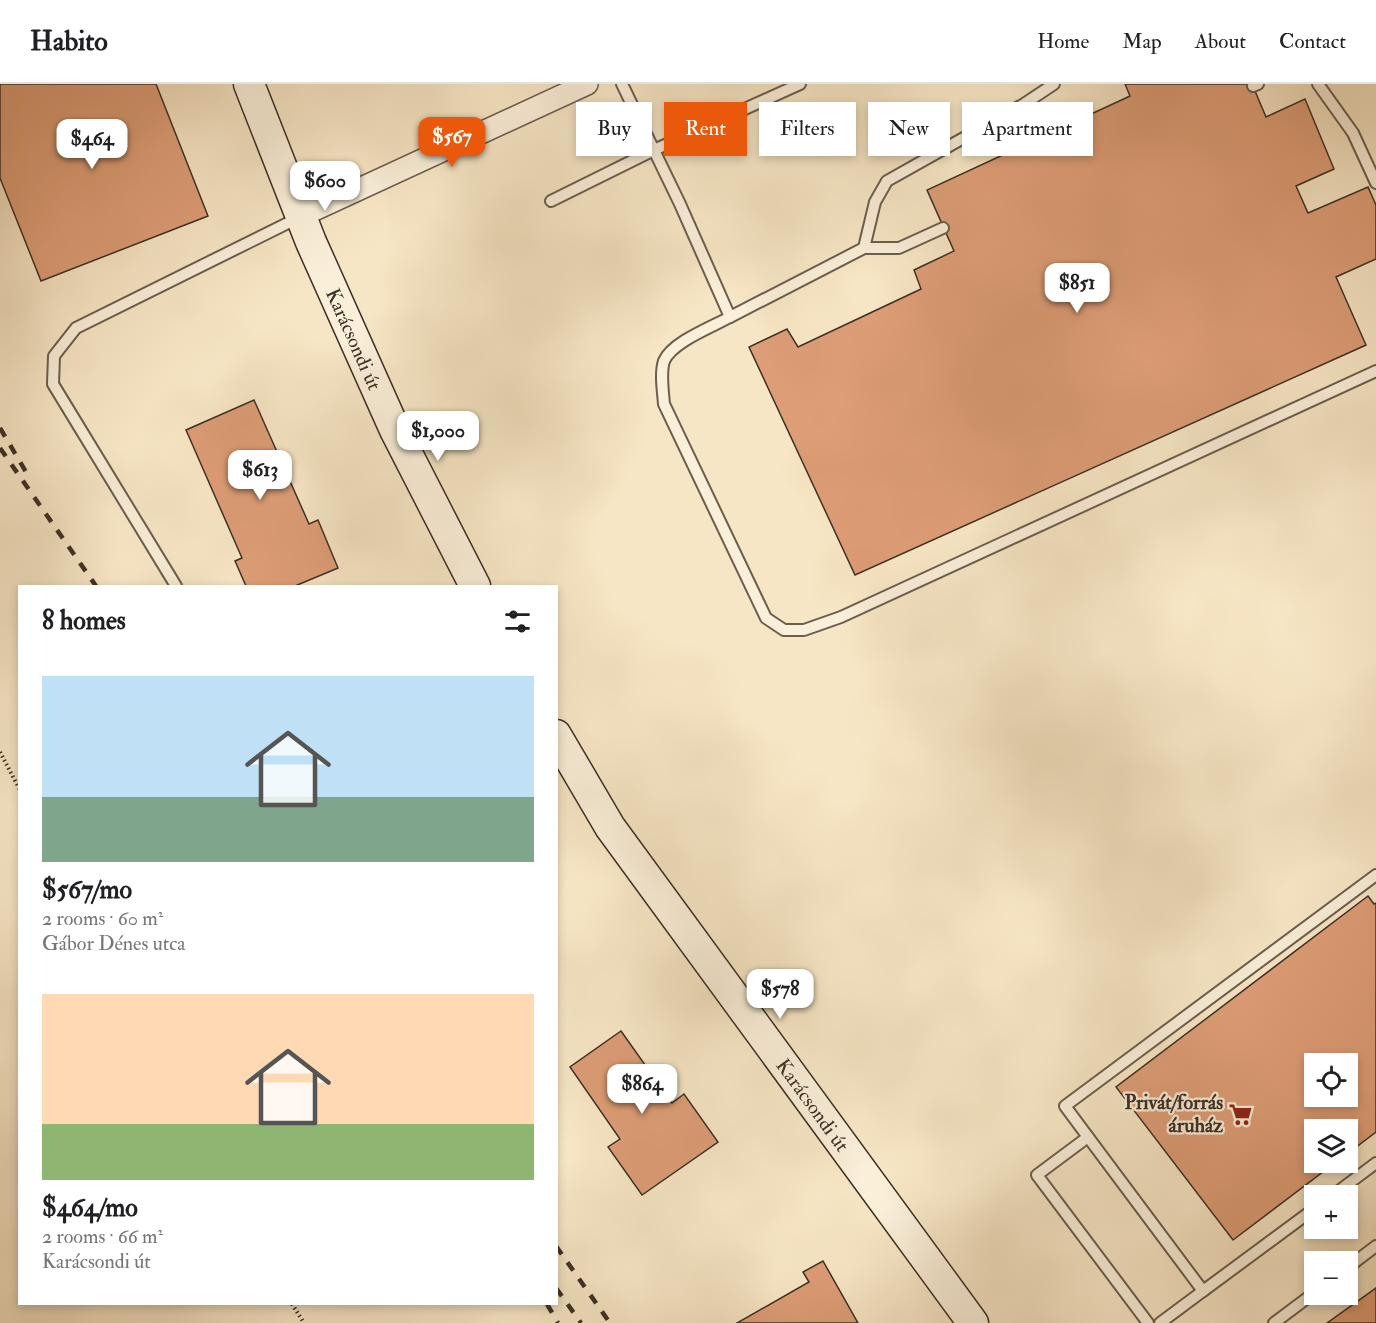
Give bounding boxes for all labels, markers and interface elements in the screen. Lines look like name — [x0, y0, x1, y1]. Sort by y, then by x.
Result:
text: Habito — [30, 24, 108, 59]
text: Home — [1037, 28, 1089, 55]
text: Map — [1122, 28, 1162, 55]
text: About — [1195, 28, 1246, 55]
text: Contact — [1279, 28, 1346, 55]
chip: Buy — [576, 102, 652, 156]
chip: Rent — [664, 102, 747, 156]
chip: Filters — [759, 102, 856, 156]
chip: New — [868, 102, 950, 156]
chip: Apartment — [962, 102, 1093, 156]
pin: $567 — [416, 117, 488, 168]
pin: $464 — [56, 119, 128, 170]
text: $567 — [432, 124, 472, 149]
text: $464 — [71, 126, 113, 151]
pin: $600 — [289, 161, 361, 212]
text: $600 — [304, 168, 346, 193]
pin: $851 — [1041, 263, 1113, 314]
text: $851 — [1059, 270, 1095, 295]
street label: Karácsondi út — [320, 284, 387, 394]
pin: $1,000 — [389, 411, 487, 462]
text: $1,000 — [411, 418, 465, 443]
pin: $613 — [224, 450, 296, 501]
text: $613 — [242, 457, 278, 482]
text: 8 homes — [42, 605, 126, 637]
icon: filters — [501, 605, 534, 638]
icon: home — [234, 715, 342, 823]
text: $567/mo — [42, 874, 132, 906]
text: 2 rooms · 60 m² — [42, 906, 163, 931]
text: Gábor Dénes utca — [42, 931, 186, 956]
pin: $578 — [744, 969, 816, 1020]
text: $578 — [761, 976, 799, 1001]
icon: home — [234, 1033, 342, 1141]
map controls — [1304, 1053, 1358, 1305]
button: locate — [1304, 1053, 1358, 1107]
street label: Karácsondi út — [770, 1054, 855, 1157]
pin: $864 — [606, 1064, 678, 1115]
text: $864 — [621, 1071, 663, 1096]
place label: Privát/forrás áruház — [1124, 1090, 1223, 1138]
supermarket icon: Privát/forrás áruház — [1228, 1101, 1254, 1127]
button: layers — [1304, 1119, 1358, 1173]
button: + — [1304, 1185, 1358, 1239]
text: $464/mo — [42, 1192, 138, 1224]
text: 2 rooms · 66 m² — [42, 1224, 163, 1249]
text: Karácsondi út — [42, 1249, 151, 1274]
button: − — [1304, 1251, 1358, 1305]

